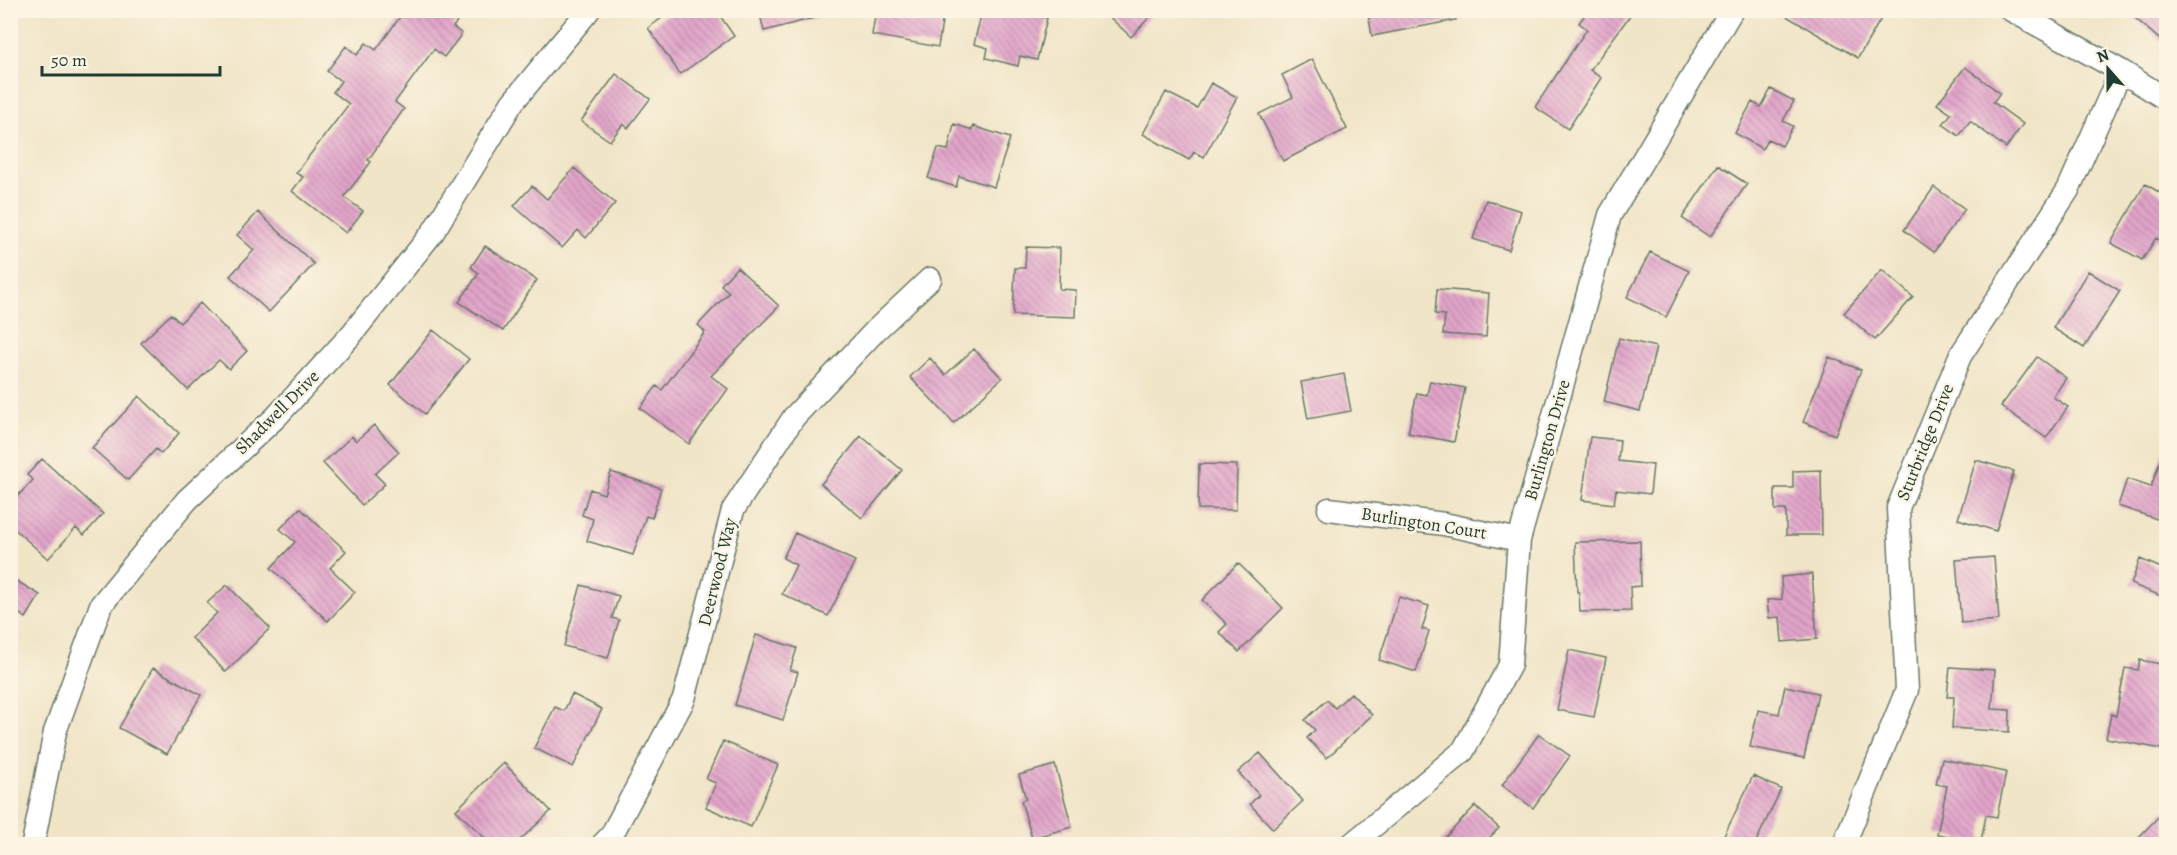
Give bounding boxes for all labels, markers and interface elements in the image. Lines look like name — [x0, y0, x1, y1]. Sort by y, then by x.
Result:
scale bar — [42, 39, 220, 77]
north arrow — [2078, 39, 2138, 99]
text: N — [2094, 43, 2113, 68]
text: 50 m — [51, 48, 87, 72]
street label: Shadwell Drive — [230, 365, 324, 459]
street label: Burlington Drive — [1518, 377, 1576, 503]
street label: Sturbridge Drive — [1891, 380, 1959, 504]
street label: Burlington Court — [1360, 501, 1488, 545]
street label: Deerwood Way — [692, 514, 742, 629]

